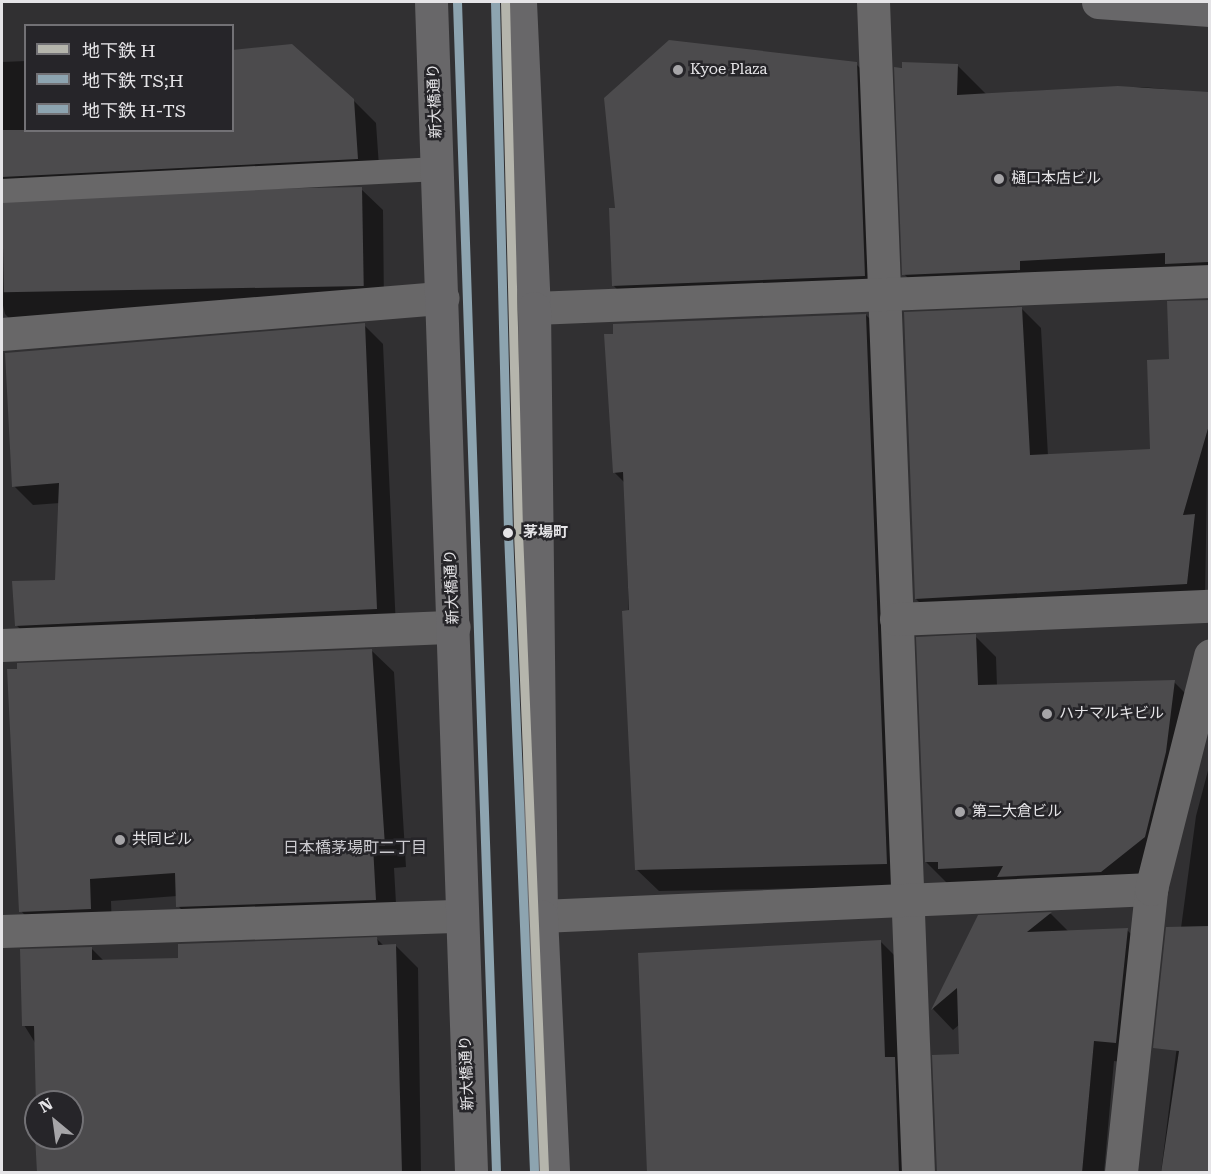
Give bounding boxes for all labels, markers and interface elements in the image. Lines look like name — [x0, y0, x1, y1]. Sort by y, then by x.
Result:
legend — [24, 24, 234, 132]
text: 地下鉄 H — [82, 40, 156, 61]
place label: Kyoe Plaza — [690, 61, 767, 79]
street label: 新大橋通り — [425, 63, 445, 139]
marker: Kyoe Plaza — [671, 63, 685, 77]
text: 地下鉄 TS;H — [82, 70, 184, 91]
text: 地下鉄 H-TS — [82, 100, 186, 121]
place label: 樋口本店ビル — [1011, 170, 1101, 188]
marker: 樋口本店ビル — [992, 172, 1006, 186]
marker: 茅場町 — [498, 523, 518, 543]
place label: 茅場町 — [523, 524, 568, 542]
street label: 新大橋通り — [442, 549, 462, 625]
place label: ハナマルキビル — [1059, 705, 1164, 723]
marker: ハナマルキビル — [1040, 707, 1054, 721]
place label: 第二大倉ビル — [972, 803, 1062, 821]
marker: 第二大倉ビル — [953, 805, 967, 819]
place label: 共同ビル — [132, 831, 192, 849]
marker: 共同ビル — [113, 833, 127, 847]
district label: 日本橋茅場町二丁目 — [283, 838, 427, 858]
street label: 新大橋通り — [457, 1035, 477, 1111]
north arrow — [24, 1090, 84, 1150]
text: N — [36, 1094, 56, 1117]

